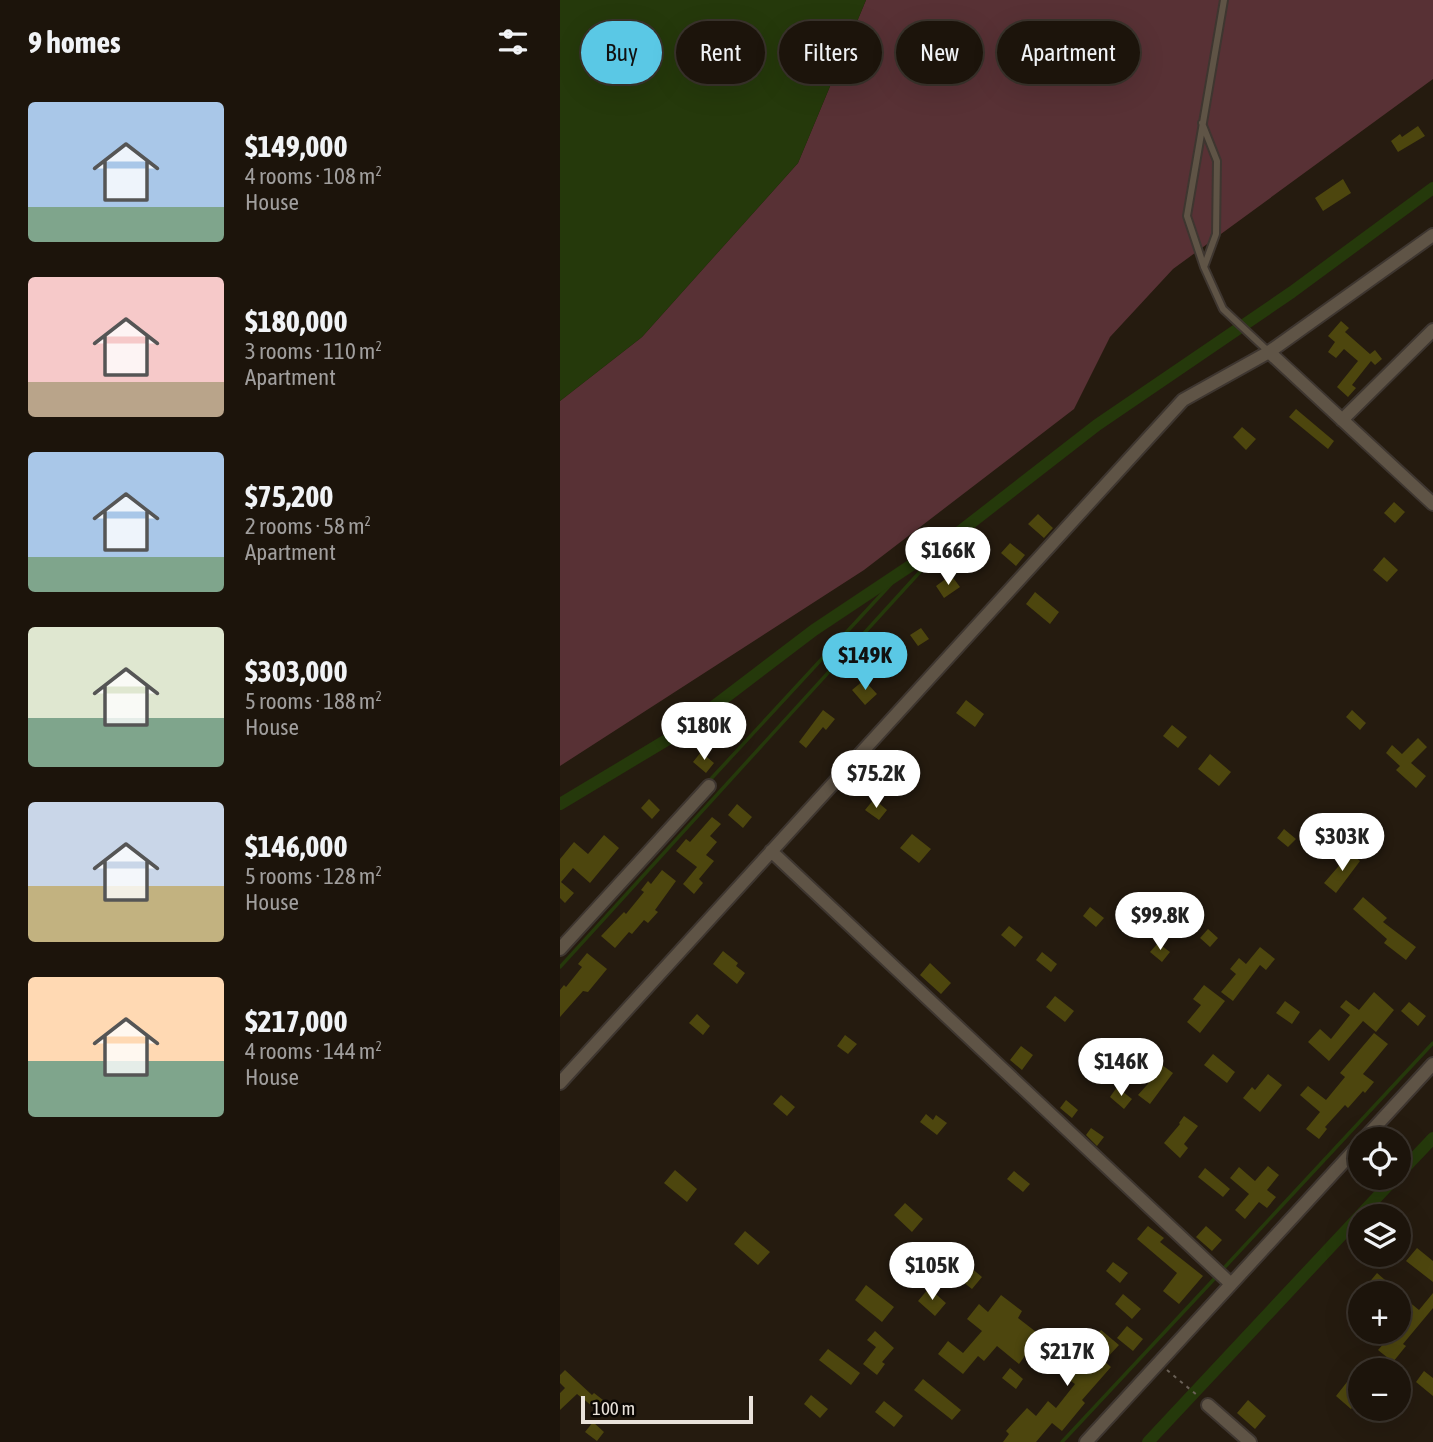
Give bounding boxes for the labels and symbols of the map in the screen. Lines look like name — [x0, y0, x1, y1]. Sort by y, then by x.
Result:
pin: $166K — [899, 528, 997, 587]
pin: $149K — [816, 632, 914, 692]
pin: $180K — [655, 702, 753, 762]
pin: $75.2K — [819, 750, 933, 810]
pin: $303K — [1293, 814, 1391, 873]
pin: $99.8K — [1103, 892, 1217, 952]
pin: $146K — [1072, 1038, 1170, 1098]
pin: $105K — [883, 1242, 981, 1302]
pin: $217K — [1018, 1328, 1116, 1388]
scale bar — [581, 1393, 752, 1425]

